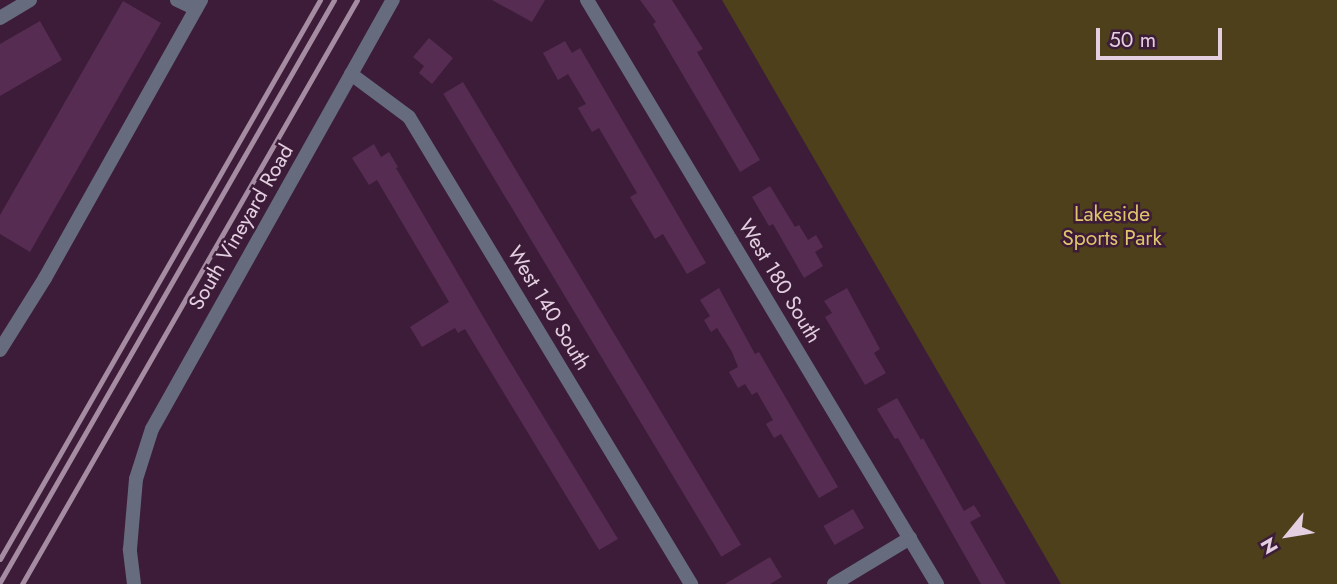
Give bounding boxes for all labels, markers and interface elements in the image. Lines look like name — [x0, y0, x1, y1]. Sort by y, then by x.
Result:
scale bar — [1099, 14, 1225, 58]
text: 50 m — [1109, 25, 1156, 55]
street label: South Vineyard Road — [183, 140, 299, 314]
park label: Lakeside Sports Park — [1062, 201, 1162, 251]
street label: West 180 South — [733, 215, 827, 347]
street label: West 140 South — [502, 241, 596, 375]
north arrow — [1253, 500, 1323, 570]
text: N — [1254, 532, 1285, 559]

